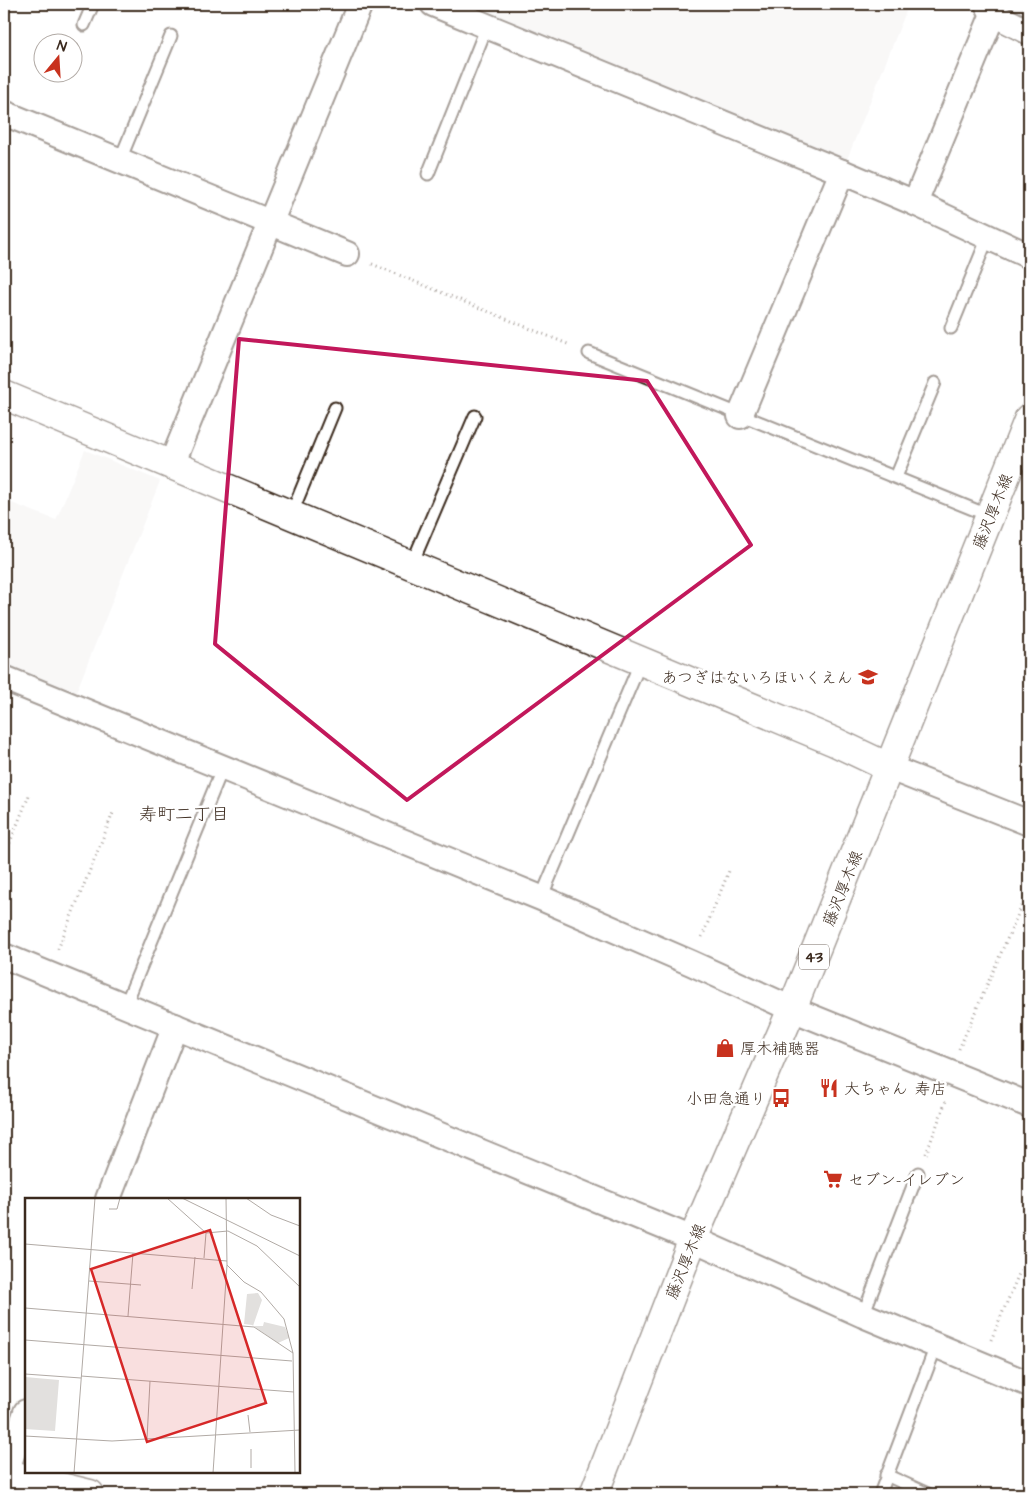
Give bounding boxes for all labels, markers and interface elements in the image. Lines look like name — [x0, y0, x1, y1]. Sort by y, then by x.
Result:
north arrow — [32, 32, 82, 82]
text: N — [54, 36, 69, 58]
street label: 藤沢厚木線 — [968, 470, 1018, 553]
school or university icon: あつぎはないろほいくえん — [857, 666, 879, 688]
place label: あつぎはないろほいくえん — [662, 667, 853, 689]
district label: 寿町二丁目 — [139, 802, 229, 827]
street label: 藤沢厚木線 — [818, 847, 868, 930]
road number: 43 — [799, 944, 829, 970]
shop icon: 厚木補聴器 — [714, 1037, 736, 1059]
place label: 厚木補聴器 — [740, 1038, 820, 1060]
restaurant icon: 大ちゃん 寿店 — [818, 1077, 840, 1099]
place label: 大ちゃん 寿店 — [844, 1078, 946, 1100]
bus stop icon: 小田急通り — [770, 1087, 792, 1109]
place label: 小田急通り — [686, 1088, 766, 1110]
supermarket icon: セブン-イレブン — [822, 1168, 844, 1190]
place label: セブン-イレブン — [848, 1169, 965, 1191]
inset map — [25, 1198, 300, 1473]
street label: 藤沢厚木線 — [661, 1220, 711, 1303]

